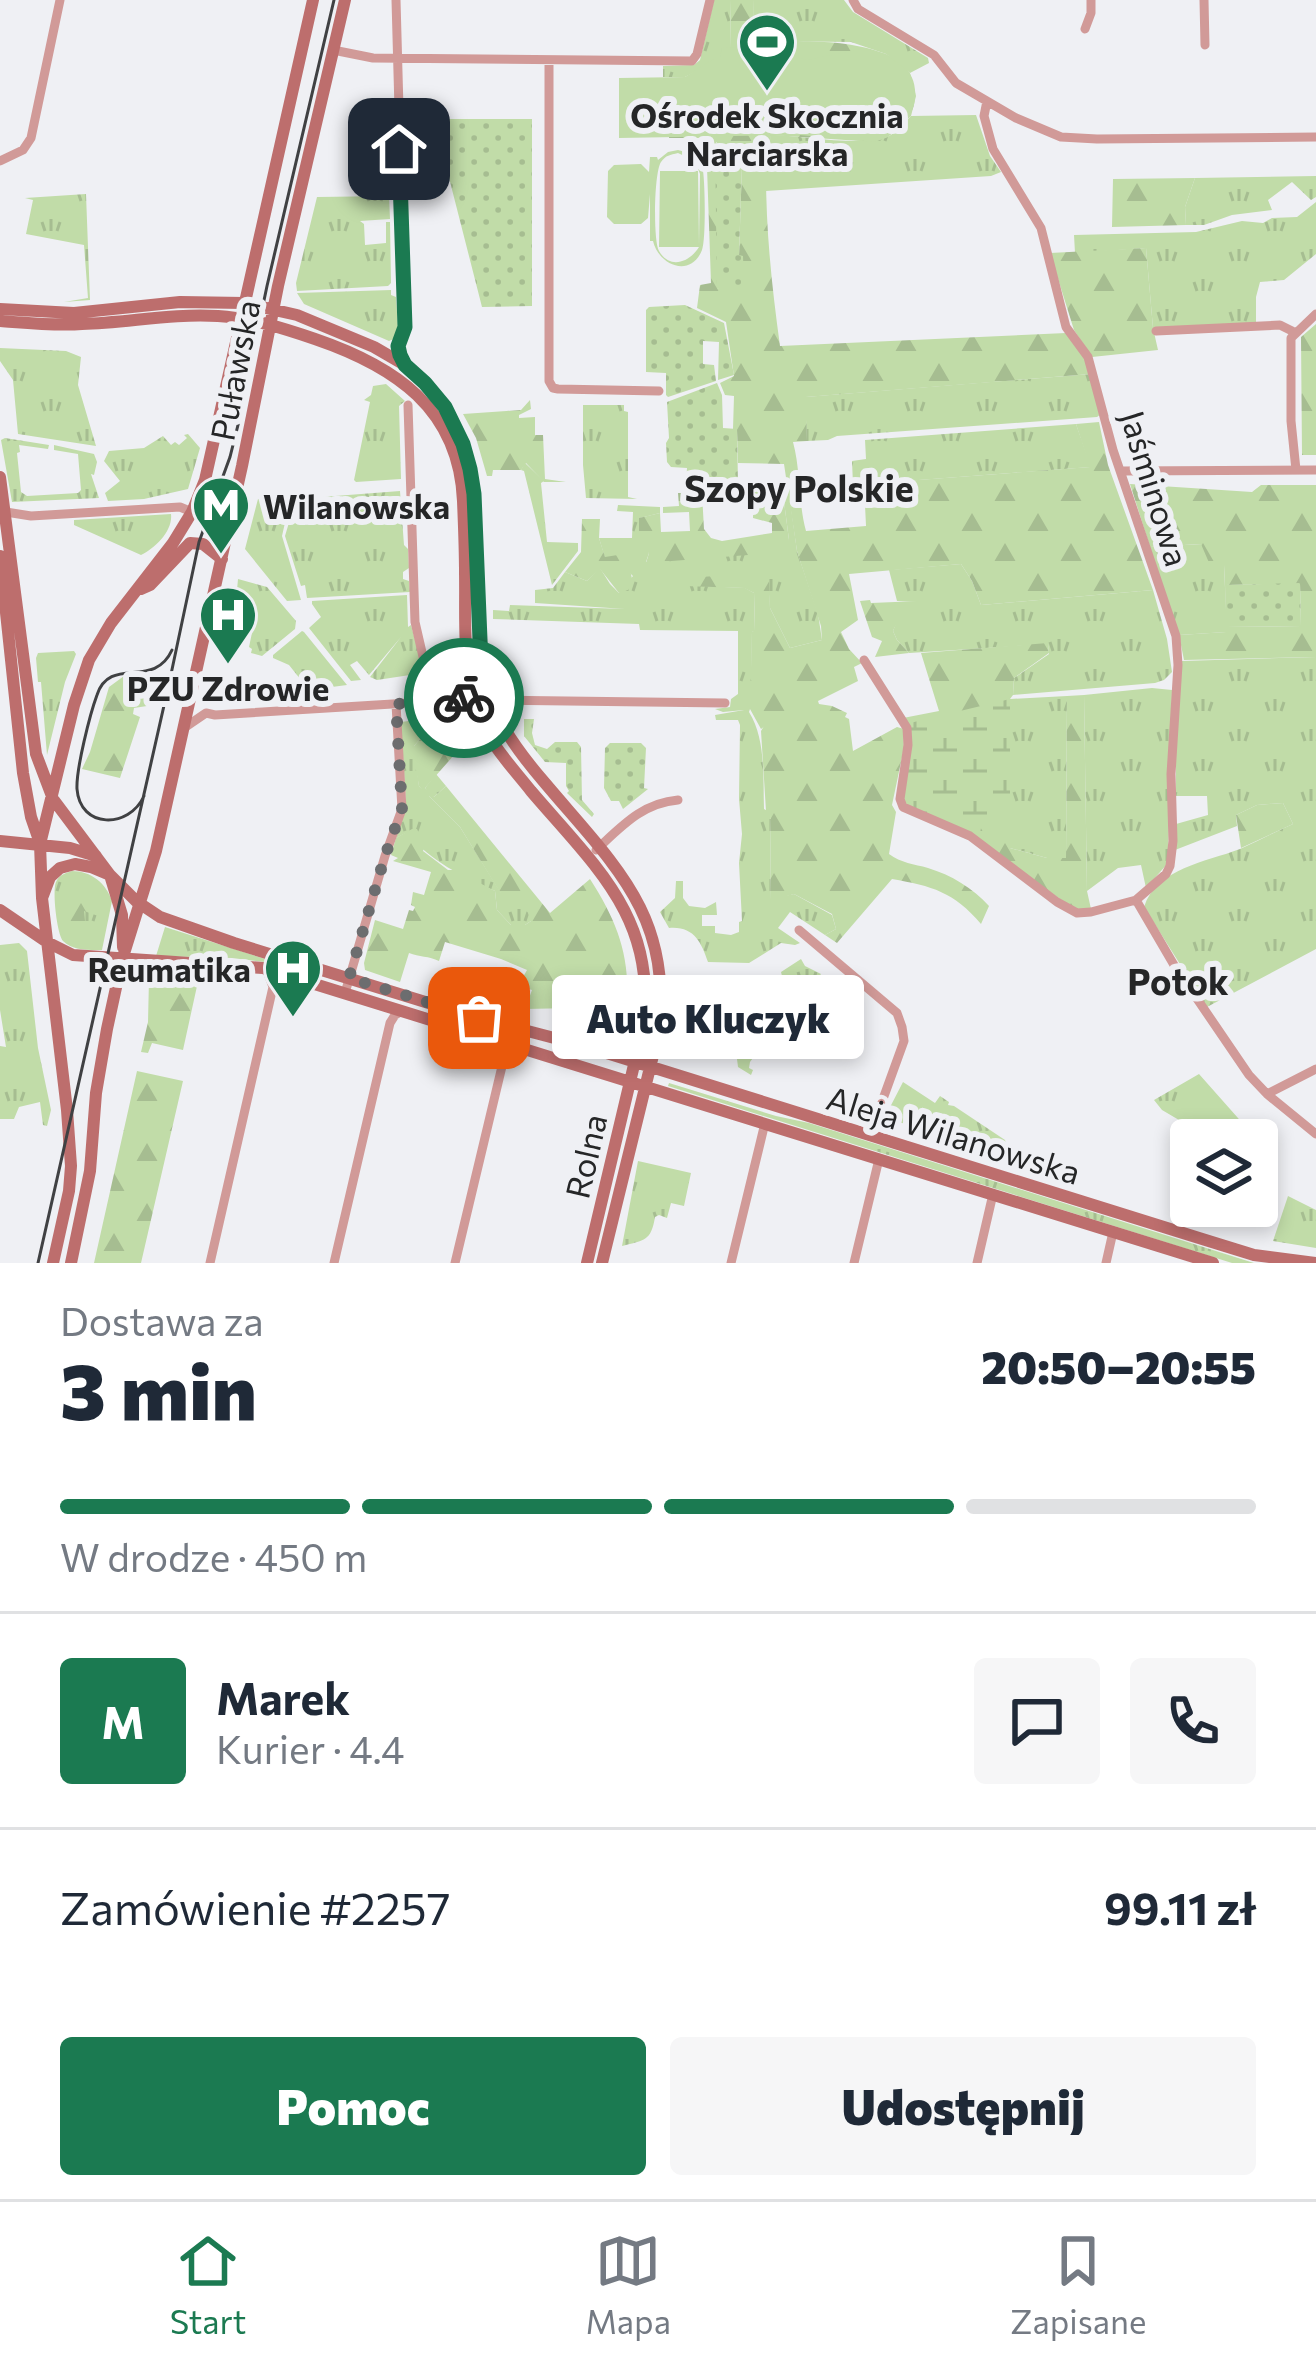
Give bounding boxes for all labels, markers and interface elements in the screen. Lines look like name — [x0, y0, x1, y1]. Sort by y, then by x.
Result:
sports icon: Ośrodek Skocznia Narciarska — [736, 11, 798, 93]
place label: Ośrodek Skocznia Narciarska — [630, 94, 904, 173]
pin — [348, 98, 450, 200]
icon: home — [366, 116, 432, 182]
street label: Puławska — [200, 296, 268, 444]
street label: Jaśminowa — [1113, 405, 1199, 571]
district label: Szopy Polskie — [684, 465, 914, 509]
metro station icon: Wilanowska — [190, 474, 252, 556]
place label: Wilanowska — [263, 485, 450, 526]
hospital icon: PZU Zdrowie — [197, 584, 259, 666]
courier — [404, 638, 524, 758]
icon: bike — [431, 665, 497, 731]
place label: PZU Zdrowie — [127, 667, 329, 708]
hospital icon: Reumatika — [262, 937, 324, 1019]
place label: Reumatika — [88, 948, 251, 989]
district label: Potok — [1127, 958, 1229, 1002]
pin — [428, 967, 530, 1069]
callout: Auto Kluczyk — [551, 976, 863, 1060]
icon: bag — [446, 985, 512, 1051]
text: Auto Kluczyk — [586, 993, 830, 1041]
street label: Aleja Wilanowska — [822, 1076, 1086, 1192]
street label: Rolna — [555, 1110, 615, 1202]
map controls — [1170, 1119, 1278, 1227]
button: layers — [1170, 1119, 1278, 1227]
text: Dostawa za — [60, 1296, 264, 1344]
text: 20:50–20:55 — [981, 1338, 1256, 1393]
text: 3 min — [60, 1341, 257, 1436]
text: W drodze · 450 m — [60, 1532, 367, 1580]
button: chat — [974, 1658, 1100, 1784]
button: phone — [1130, 1658, 1256, 1784]
text: Marek — [216, 1669, 350, 1724]
text: M — [101, 1693, 145, 1748]
text: Kurier · 4.4 — [216, 1724, 405, 1772]
text: Zamówienie #2257 — [60, 1879, 450, 1934]
text: 99.11 zł — [1104, 1879, 1256, 1934]
button: Pomoc — [60, 2037, 646, 2175]
button: Udostępnij — [670, 2037, 1256, 2175]
tab: Start — [170, 2228, 246, 2341]
tab: Mapa — [586, 2228, 671, 2341]
tab: Zapisane — [1010, 2228, 1146, 2341]

